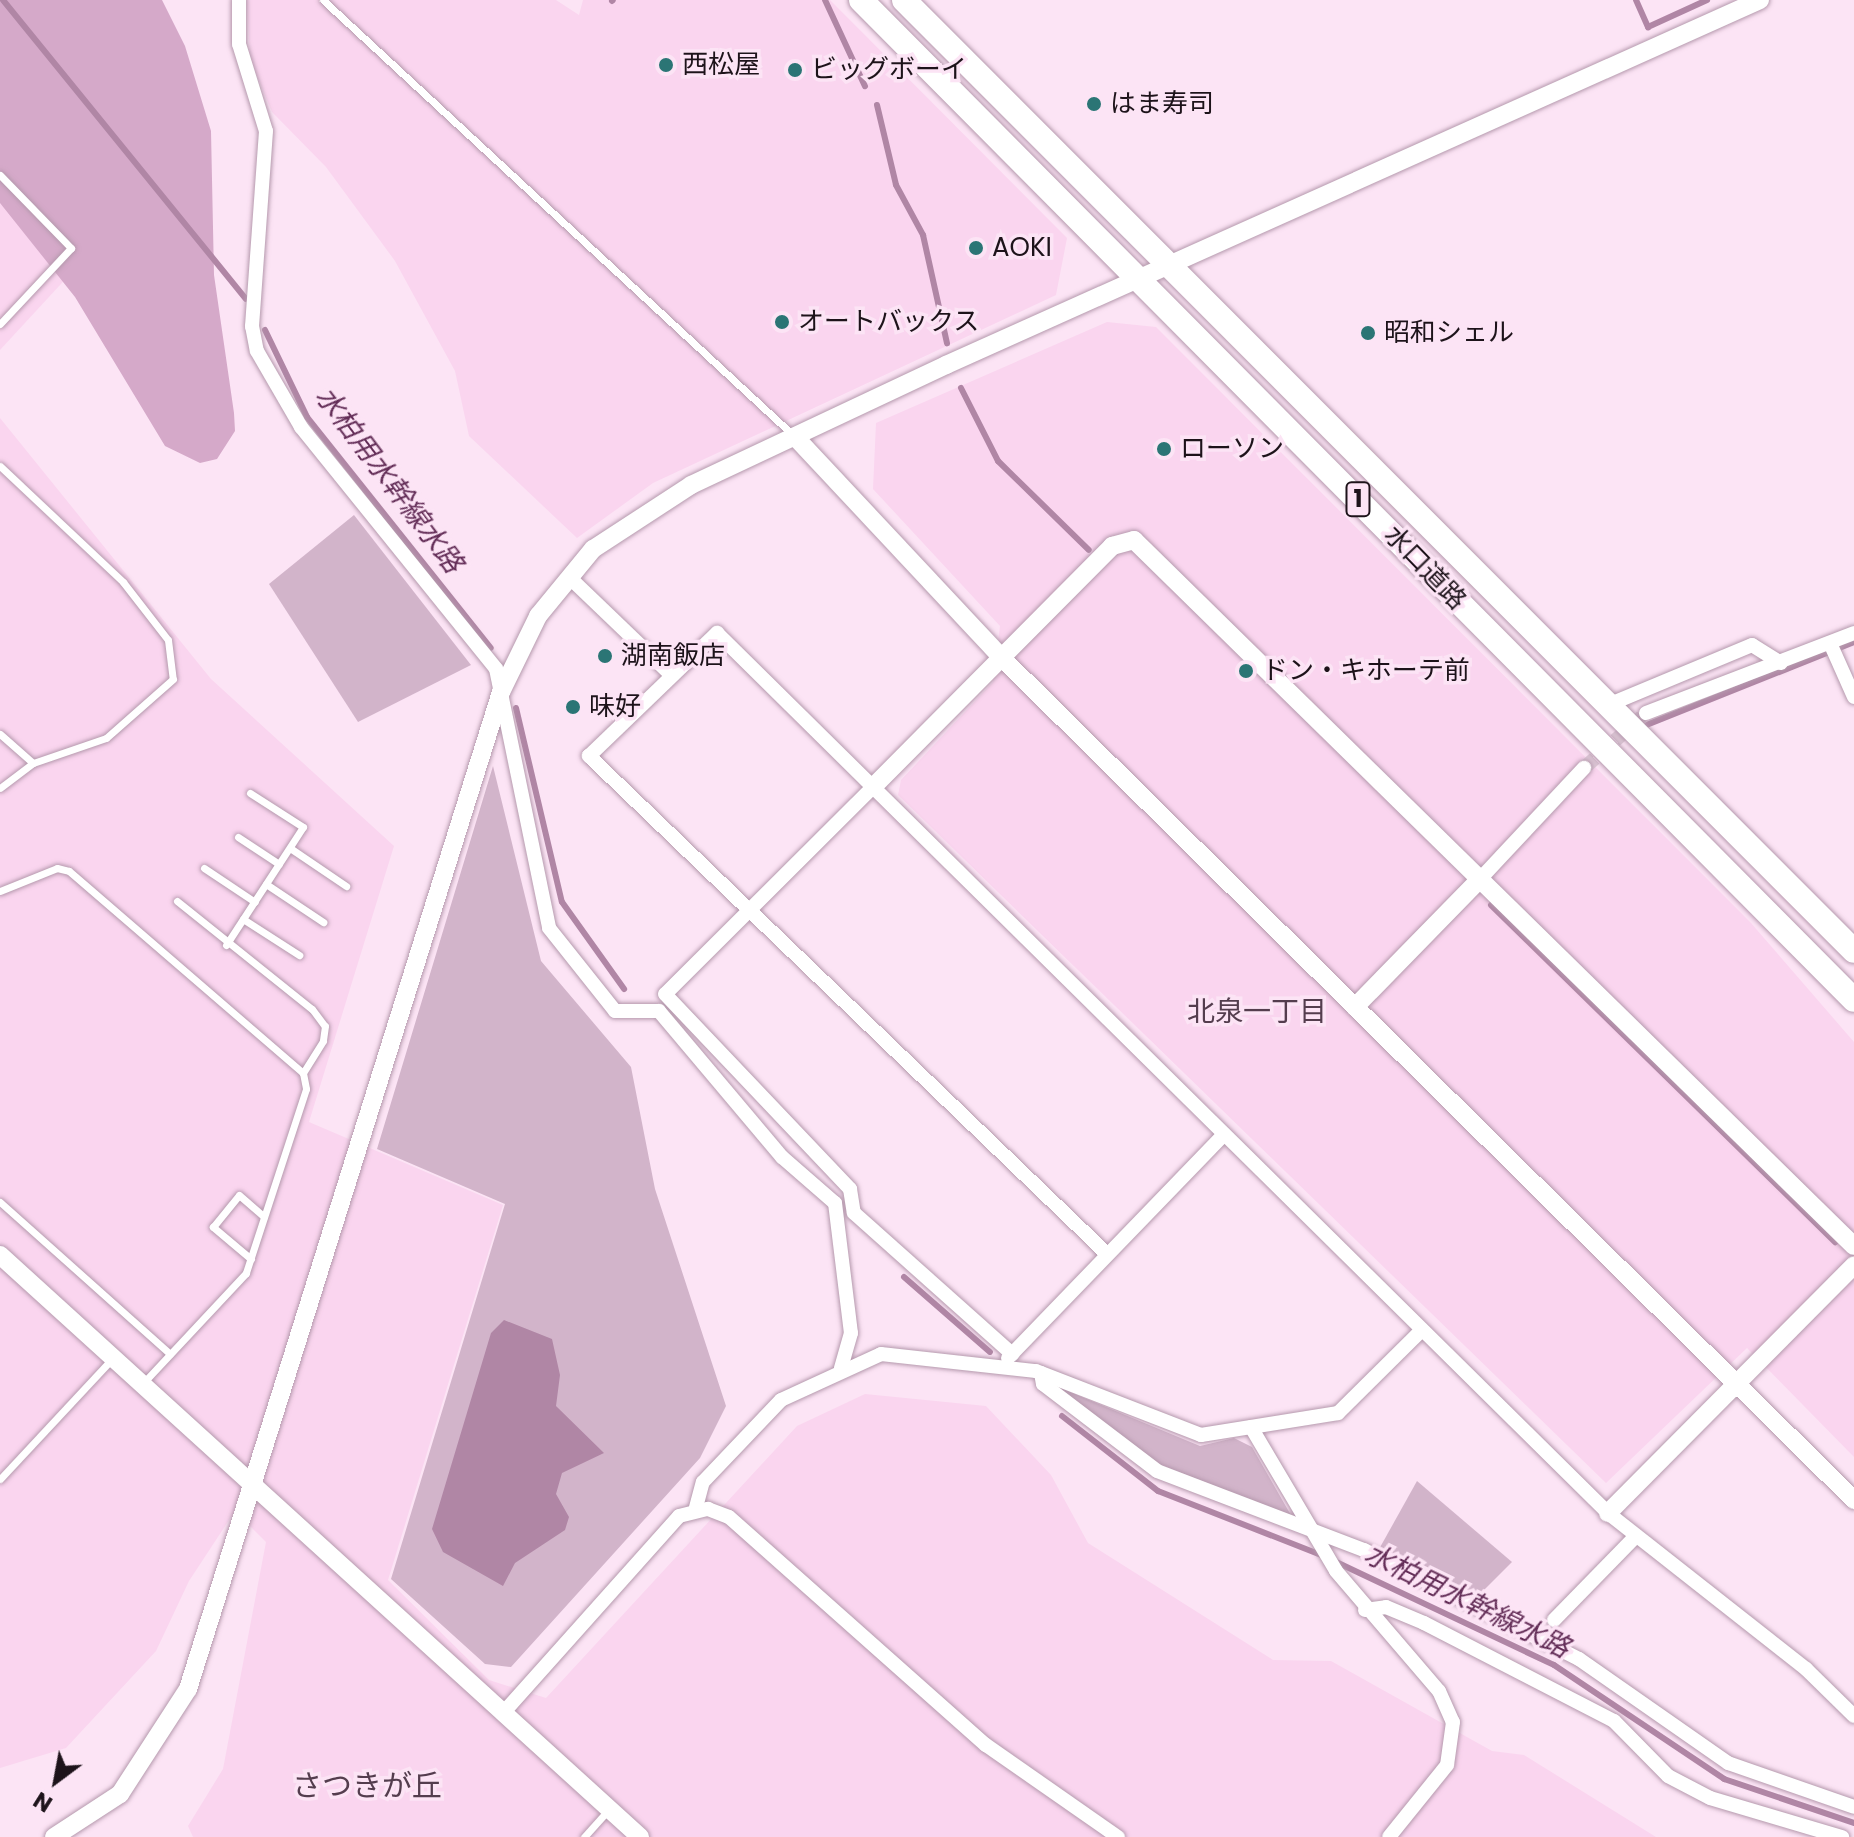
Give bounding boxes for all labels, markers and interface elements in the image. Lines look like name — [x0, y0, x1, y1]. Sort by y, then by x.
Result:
place label: 西松屋 — [682, 49, 760, 81]
place label: ビッグボーイ — [811, 54, 967, 86]
marker: 西松屋 — [657, 56, 675, 74]
marker: ビッグボーイ — [786, 61, 804, 79]
place label: はま寿司 — [1110, 88, 1214, 120]
marker: はま寿司 — [1085, 95, 1103, 113]
place label: AOKI — [992, 232, 1052, 264]
marker: AOKI — [967, 239, 985, 257]
place label: オートバックス — [798, 306, 980, 338]
marker: オートバックス — [773, 313, 791, 331]
place label: 昭和シェル — [1384, 317, 1514, 349]
marker: 昭和シェル — [1359, 324, 1377, 342]
water label: 水柏用水幹線水路 — [308, 380, 470, 580]
place label: ローソン — [1180, 433, 1284, 465]
marker: ローソン — [1155, 440, 1173, 458]
road number: 1 — [1344, 479, 1372, 519]
street label: 水口道路 — [1378, 520, 1472, 616]
place label: 湖南飯店 — [621, 640, 725, 672]
marker: 湖南飯店 — [596, 647, 614, 665]
place label: ドン・キホーテ前 — [1262, 655, 1470, 687]
marker: ドン・キホーテ前 — [1237, 662, 1255, 680]
place label: 味好 — [589, 691, 641, 723]
marker: 味好 — [564, 698, 582, 716]
district label: 北泉一丁目 — [1187, 995, 1327, 1029]
water label: 水柏用水幹線水路 — [1359, 1537, 1575, 1665]
north arrow — [16, 1741, 96, 1821]
district label: さつきが丘 — [292, 1768, 442, 1804]
text: N — [28, 1784, 58, 1819]

